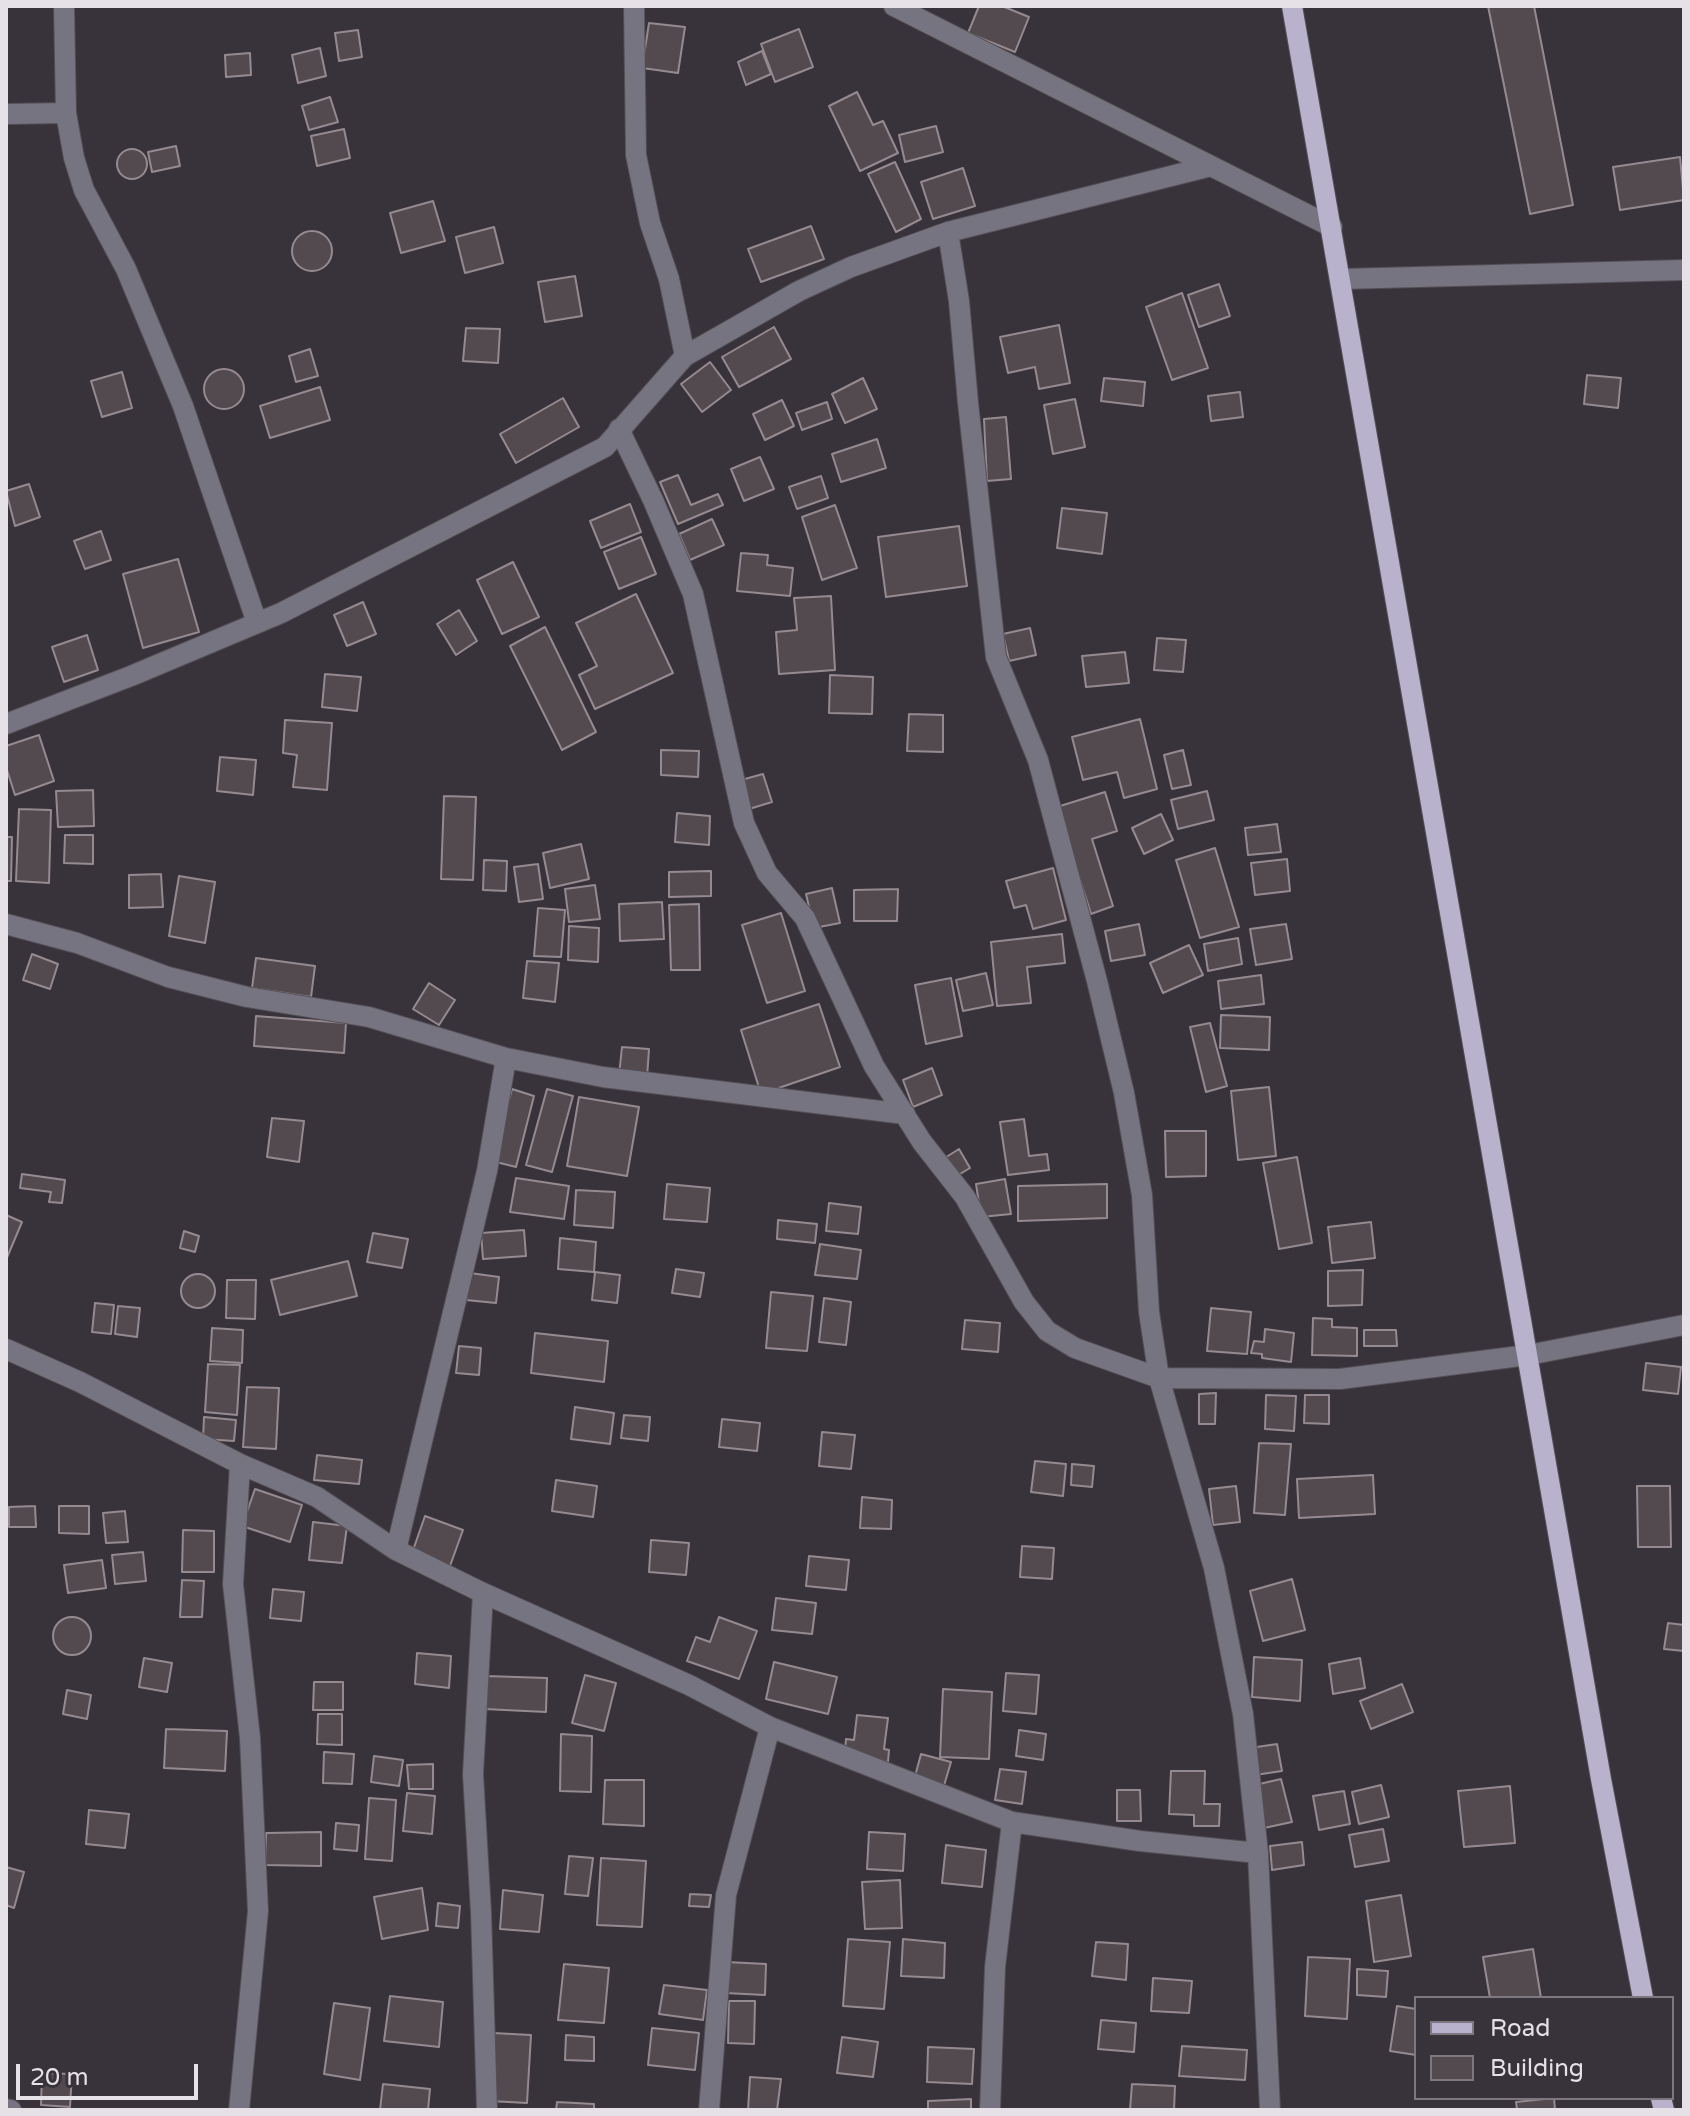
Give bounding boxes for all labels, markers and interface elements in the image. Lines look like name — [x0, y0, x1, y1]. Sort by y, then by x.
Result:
legend — [1414, 1996, 1674, 2100]
text: Road — [1490, 2014, 1550, 2043]
scale bar — [20, 2048, 202, 2098]
text: Building — [1490, 2054, 1584, 2083]
text: 20 m — [30, 2063, 88, 2092]

